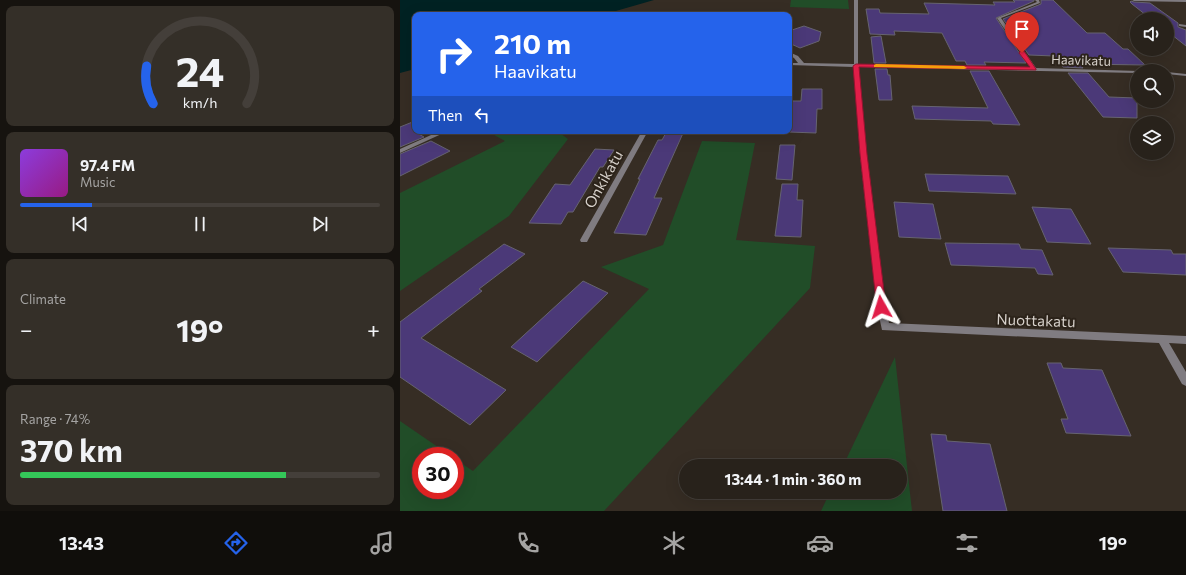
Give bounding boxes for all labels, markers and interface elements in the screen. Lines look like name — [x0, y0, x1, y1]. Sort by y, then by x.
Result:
pin — [1005, 12, 1039, 53]
map controls — [1130, 12, 1174, 160]
button: sound — [1130, 12, 1174, 56]
icon: arrive — [1011, 18, 1033, 40]
text: 210 m — [494, 26, 571, 60]
icon: right — [428, 28, 480, 80]
text: 24 — [176, 45, 224, 96]
street label: Haavikatu — [1051, 51, 1111, 69]
text: Haavikatu — [494, 60, 577, 82]
button: search — [1130, 64, 1174, 108]
text: km/h — [183, 93, 217, 111]
icon: left — [471, 104, 493, 126]
text: Then — [428, 106, 463, 124]
button: layers — [1130, 116, 1174, 160]
street label: Onkikatu — [580, 147, 626, 211]
text: 97.4 FM — [80, 156, 135, 174]
text: Music — [80, 174, 115, 190]
icon: previous — [69, 213, 91, 235]
icon: pause — [189, 213, 211, 235]
icon: next — [309, 213, 331, 235]
position arrow — [860, 286, 902, 328]
text: Climate — [20, 291, 66, 307]
street label: Nuottakatu — [996, 310, 1076, 330]
text: 19° — [176, 311, 223, 348]
text: − — [20, 316, 33, 343]
text: + — [367, 316, 380, 343]
text: Range · 74% — [20, 411, 90, 427]
text: 370 km — [20, 431, 123, 468]
speed limit sign: 30 — [412, 447, 464, 499]
text: 13:44 · 1 min · 360 m — [725, 470, 861, 488]
icon: directions — [222, 529, 250, 557]
icon: music — [368, 529, 396, 557]
icon: phone — [514, 529, 542, 557]
icon: climate — [660, 529, 688, 557]
icon: car — [806, 529, 834, 557]
icon: filters — [953, 529, 981, 557]
text: 13:43 — [59, 532, 104, 554]
text: 19° — [1099, 532, 1127, 554]

